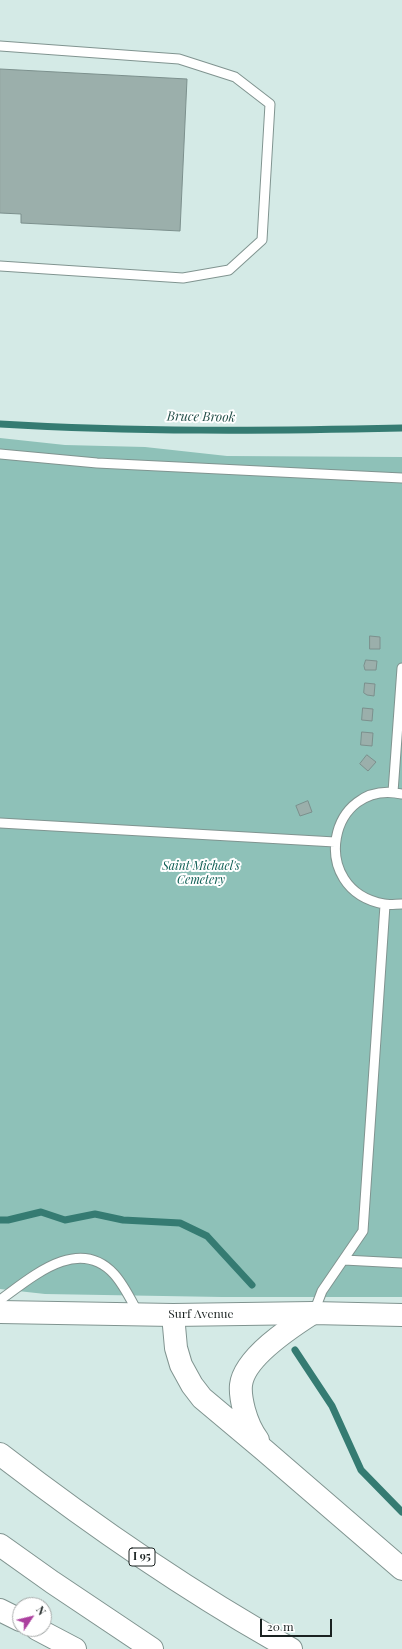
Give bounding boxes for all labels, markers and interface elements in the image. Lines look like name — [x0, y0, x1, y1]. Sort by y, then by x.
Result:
water label: Bruce Brook — [167, 409, 235, 425]
park label: Saint Michael's Cemetery — [162, 859, 240, 887]
street label: Surf Avenue — [168, 1307, 234, 1321]
road number: I 95 — [129, 1548, 155, 1566]
north arrow — [12, 1597, 52, 1637]
text: N — [33, 1603, 50, 1618]
scale bar — [262, 1611, 334, 1637]
text: 20 m — [267, 1618, 294, 1634]

